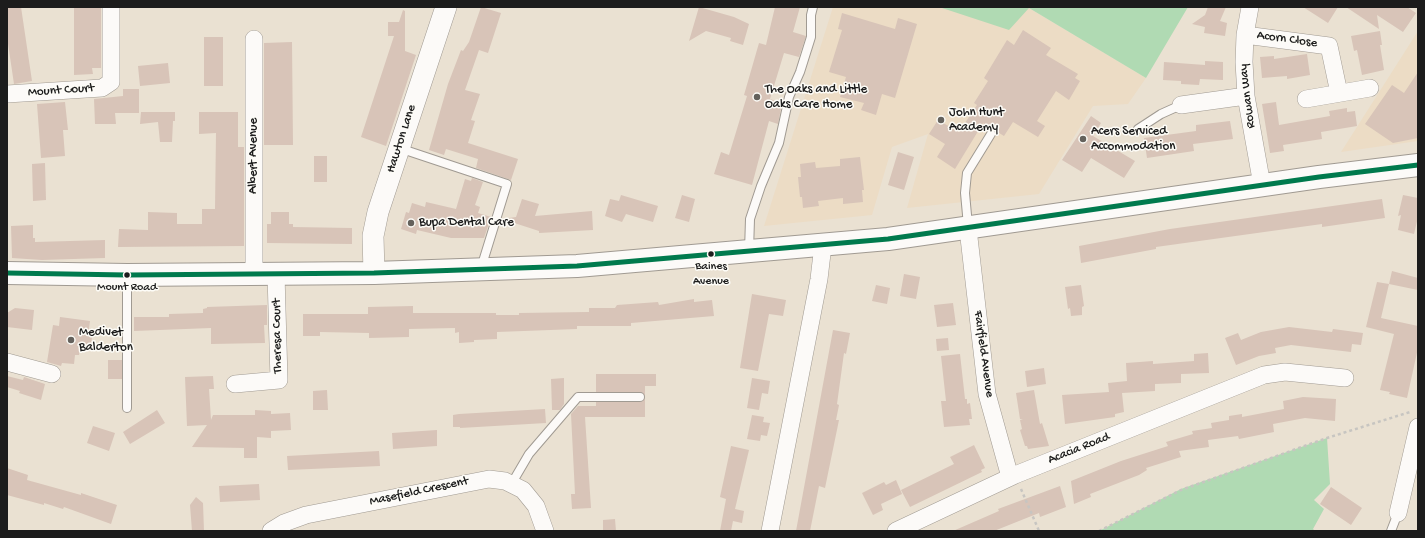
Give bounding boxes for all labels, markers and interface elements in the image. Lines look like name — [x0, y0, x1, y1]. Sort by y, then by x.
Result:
street label: Acorn Close — [1256, 28, 1318, 52]
street label: Rowan Way — [1236, 63, 1260, 129]
street label: Mount Court — [27, 81, 95, 101]
place label: The Oaks and Little Oaks Care Home — [765, 82, 867, 113]
marker: The Oaks and Little Oaks Care Home — [752, 92, 762, 102]
street label: Hawton Lane — [384, 103, 420, 175]
place label: John Hunt Academy — [949, 105, 1004, 136]
marker: John Hunt Academy — [936, 115, 946, 125]
street label: Albert Avenue — [246, 118, 262, 194]
place label: Acers Serviced Accommodation — [1091, 124, 1175, 155]
marker: Acers Serviced Accommodation — [1078, 134, 1088, 144]
place label: Bupa Dental Care — [419, 215, 514, 231]
marker: Bupa Dental Care — [406, 218, 416, 228]
marker: Baines Avenue — [706, 249, 716, 259]
place label: Baines Avenue — [693, 260, 729, 288]
marker: Mount Road — [122, 270, 132, 280]
place label: Mount Road — [97, 281, 157, 295]
street label: Theresa Court — [270, 298, 286, 374]
street label: Fairfield Avenue — [969, 310, 997, 398]
place label: Medivet Balderton — [79, 325, 133, 356]
marker: Medivet Balderton — [66, 335, 76, 345]
street label: Acacia Road — [1046, 430, 1112, 468]
street label: Masefield Crescent — [368, 474, 470, 510]

